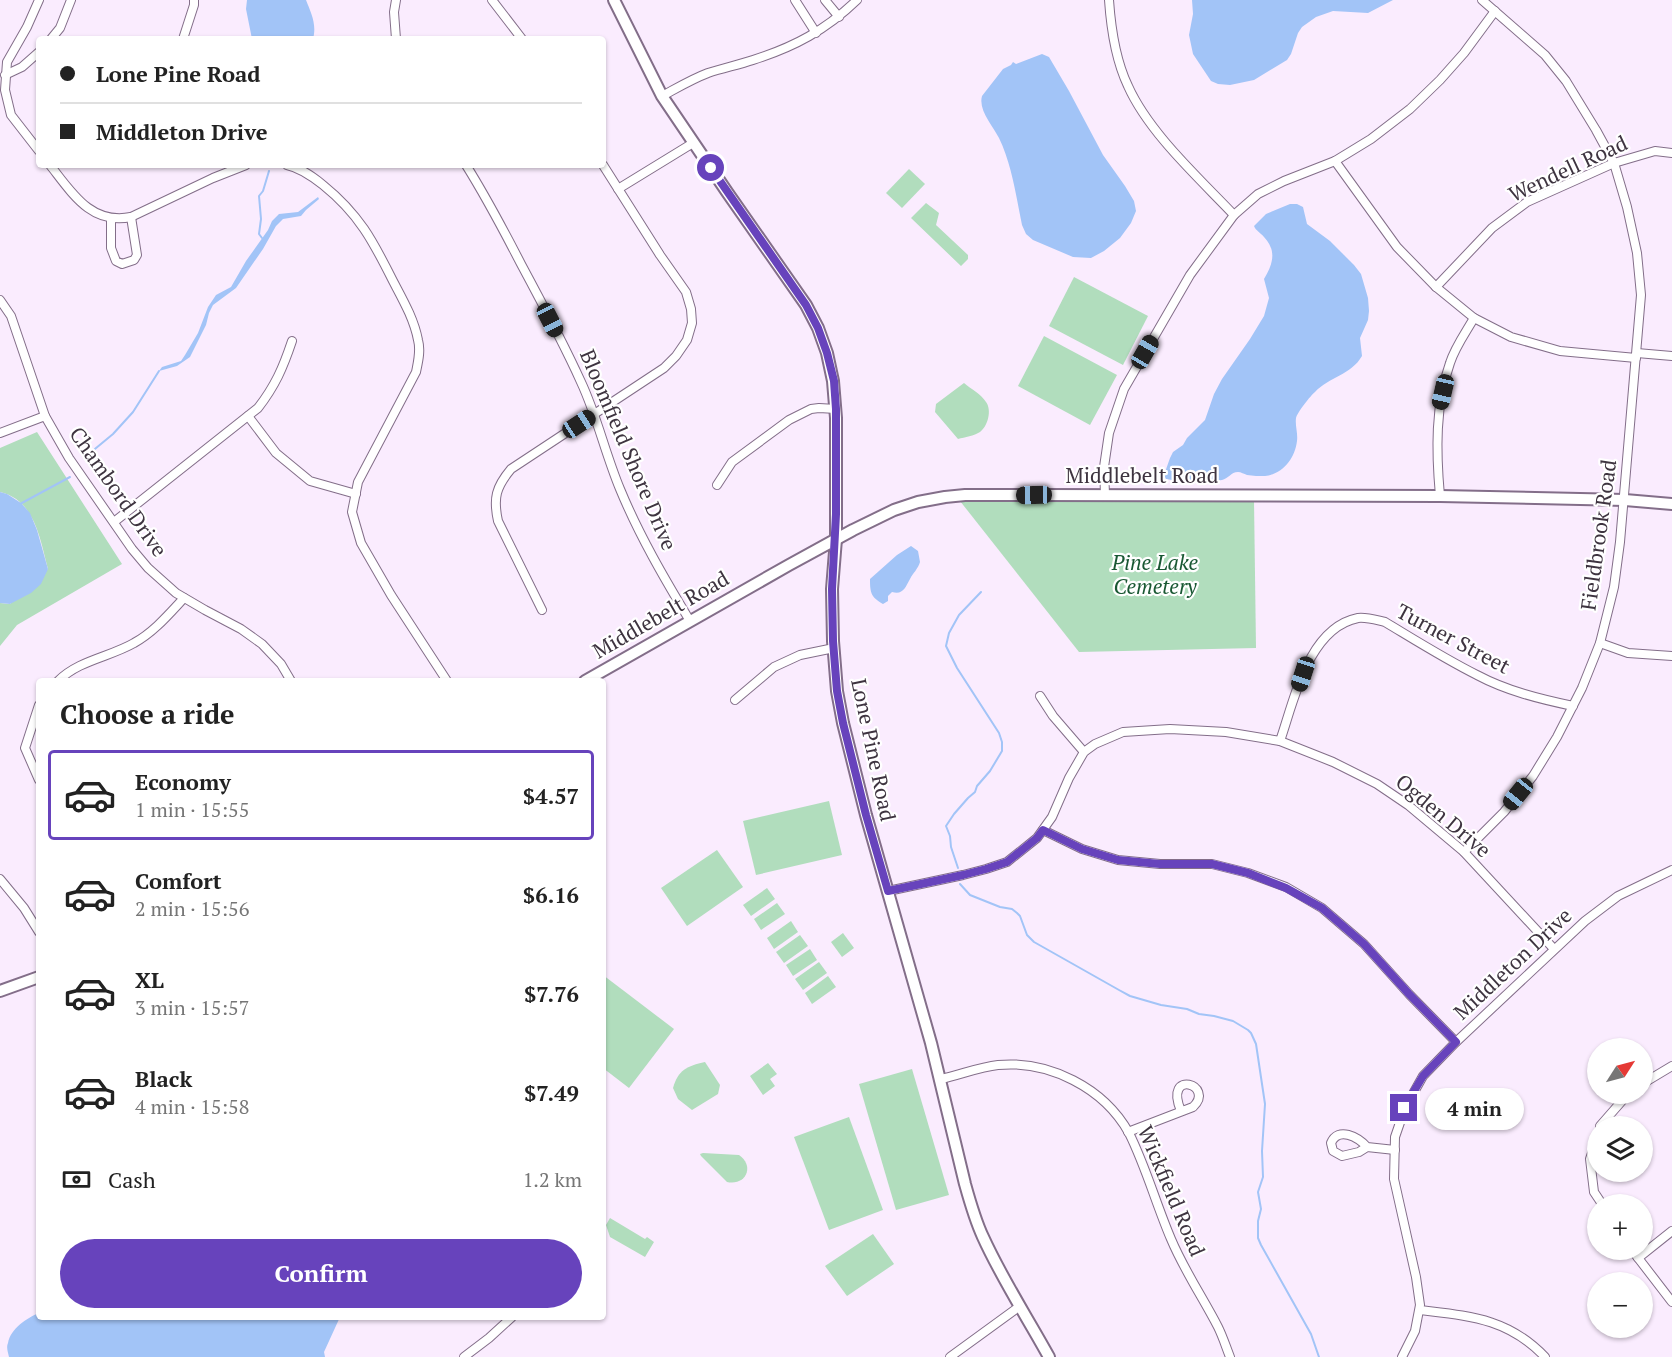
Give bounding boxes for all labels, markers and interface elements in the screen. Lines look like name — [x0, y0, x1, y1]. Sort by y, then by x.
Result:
text: Lone Pine Road — [96, 59, 260, 88]
text: Middleton Drive — [96, 117, 268, 146]
street label: Wendell Road — [1504, 128, 1632, 208]
route start — [697, 154, 724, 181]
car — [534, 300, 566, 340]
car — [1128, 332, 1162, 372]
street label: Bloomfield Shore Drive — [574, 345, 684, 554]
car — [1430, 372, 1456, 412]
car — [559, 407, 599, 441]
street label: Chambord Drive — [64, 421, 174, 562]
street label: Fieldbrook Road — [1574, 457, 1622, 612]
street label: Middlebelt Road — [1066, 461, 1219, 489]
car — [1016, 486, 1052, 504]
park label: Pine Lake Cemetery — [1111, 548, 1199, 600]
street label: Middlebelt Road — [587, 564, 734, 664]
street label: Turner Street — [1392, 596, 1515, 680]
car — [1289, 654, 1317, 694]
street label: Lone Pine Road — [845, 676, 903, 824]
text: Choose a ride — [60, 696, 235, 732]
text: Economy — [135, 767, 231, 796]
street label: Ogden Drive — [1390, 767, 1497, 863]
icon: car — [63, 768, 117, 822]
car — [1500, 774, 1536, 814]
text: $4.57 — [523, 781, 579, 810]
text: 1 min · 15:55 — [135, 796, 249, 823]
text: Comfort — [135, 866, 221, 895]
icon: car — [63, 867, 117, 921]
text: $6.16 — [523, 880, 579, 909]
text: 2 min · 15:56 — [135, 895, 249, 922]
street label: Middleton Drive — [1447, 901, 1577, 1025]
text: XL — [135, 965, 164, 994]
icon: car — [63, 966, 117, 1020]
text: $7.76 — [524, 979, 579, 1008]
text: 3 min · 15:57 — [135, 994, 249, 1021]
north arrow — [1587, 1038, 1653, 1104]
map controls — [1587, 1038, 1653, 1338]
text: Black — [135, 1064, 192, 1093]
icon: car — [63, 1065, 117, 1119]
text: $7.49 — [524, 1078, 579, 1107]
callout: 4 min — [1425, 1087, 1524, 1129]
text: 4 min · 15:58 — [135, 1093, 249, 1120]
route end — [1390, 1094, 1417, 1121]
text: 4 min — [1447, 1095, 1502, 1122]
button: layers — [1587, 1116, 1653, 1182]
street label: Wickfield Road — [1132, 1121, 1212, 1261]
icon: cash — [60, 1163, 93, 1196]
text: Cash — [108, 1165, 156, 1194]
text: 1.2 km — [523, 1166, 582, 1193]
button: + — [1587, 1194, 1653, 1260]
button: Confirm — [60, 1239, 582, 1308]
button: − — [1587, 1272, 1653, 1338]

